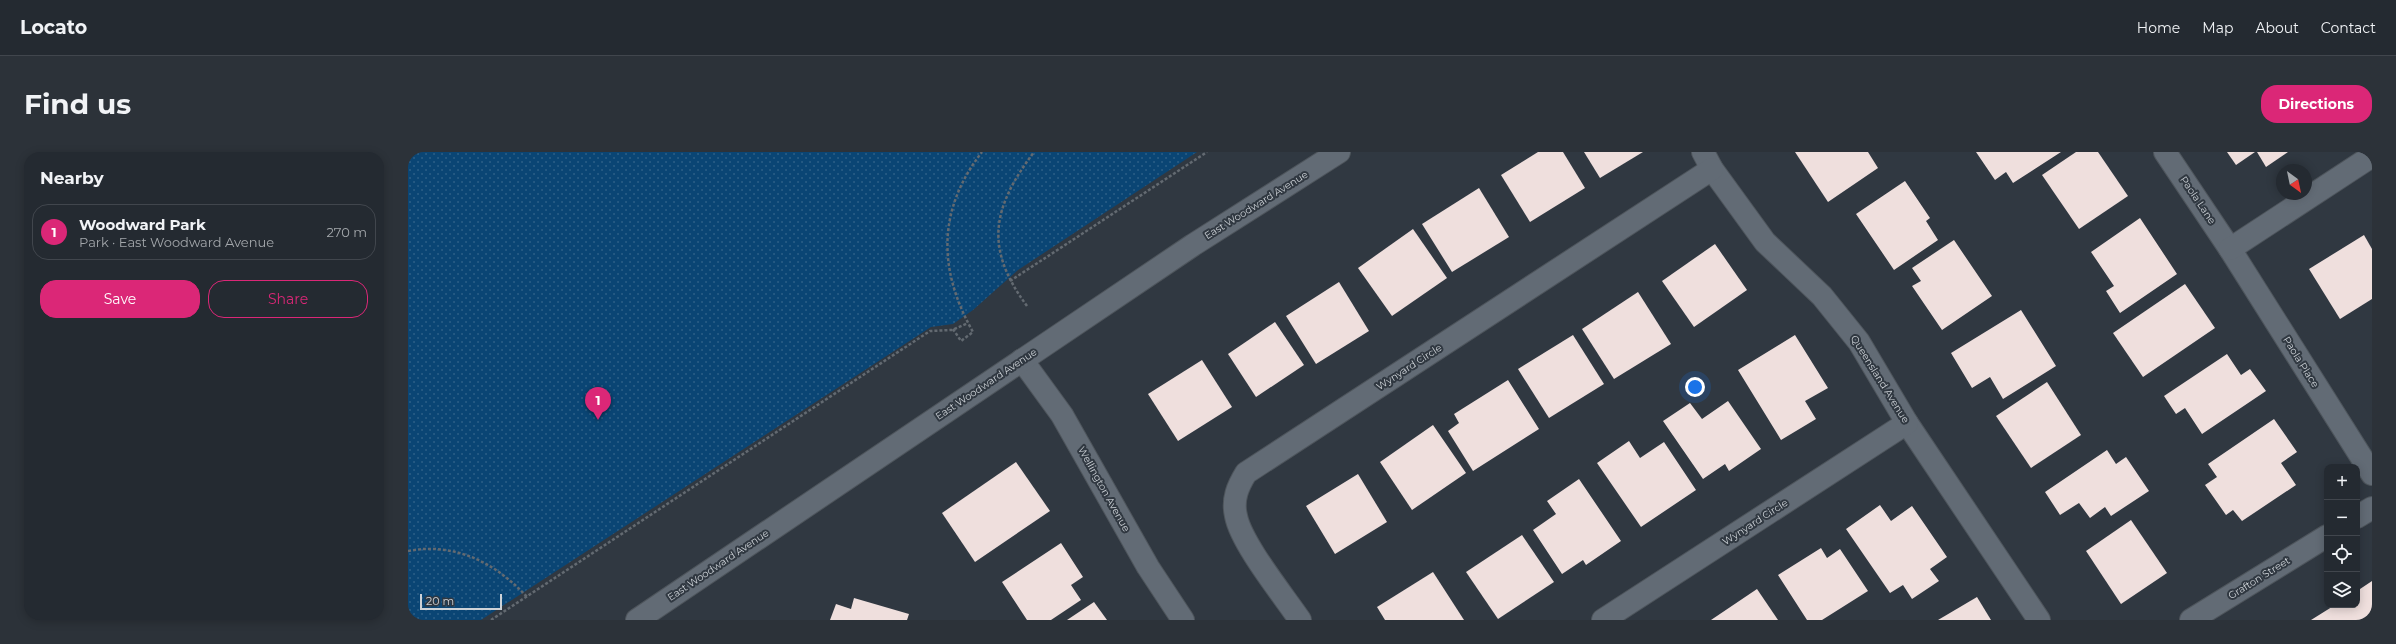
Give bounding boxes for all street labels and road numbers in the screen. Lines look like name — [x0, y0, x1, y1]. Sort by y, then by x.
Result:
street label: East Woodward Avenue — [1202, 168, 1310, 242]
street label: Paola Lane — [2177, 174, 2219, 226]
street label: Queensland Avenue — [1848, 333, 1912, 425]
street label: Paola Place — [2280, 334, 2322, 390]
street label: Wynyard Circle — [1374, 341, 1444, 393]
street label: East Woodward Avenue — [933, 345, 1039, 423]
street label: Wellington Avenue — [1075, 444, 1133, 534]
street label: Wynyard Circle — [1720, 496, 1790, 548]
street label: East Woodward Avenue — [665, 526, 771, 604]
street label: Grafton Street — [2226, 554, 2292, 602]

